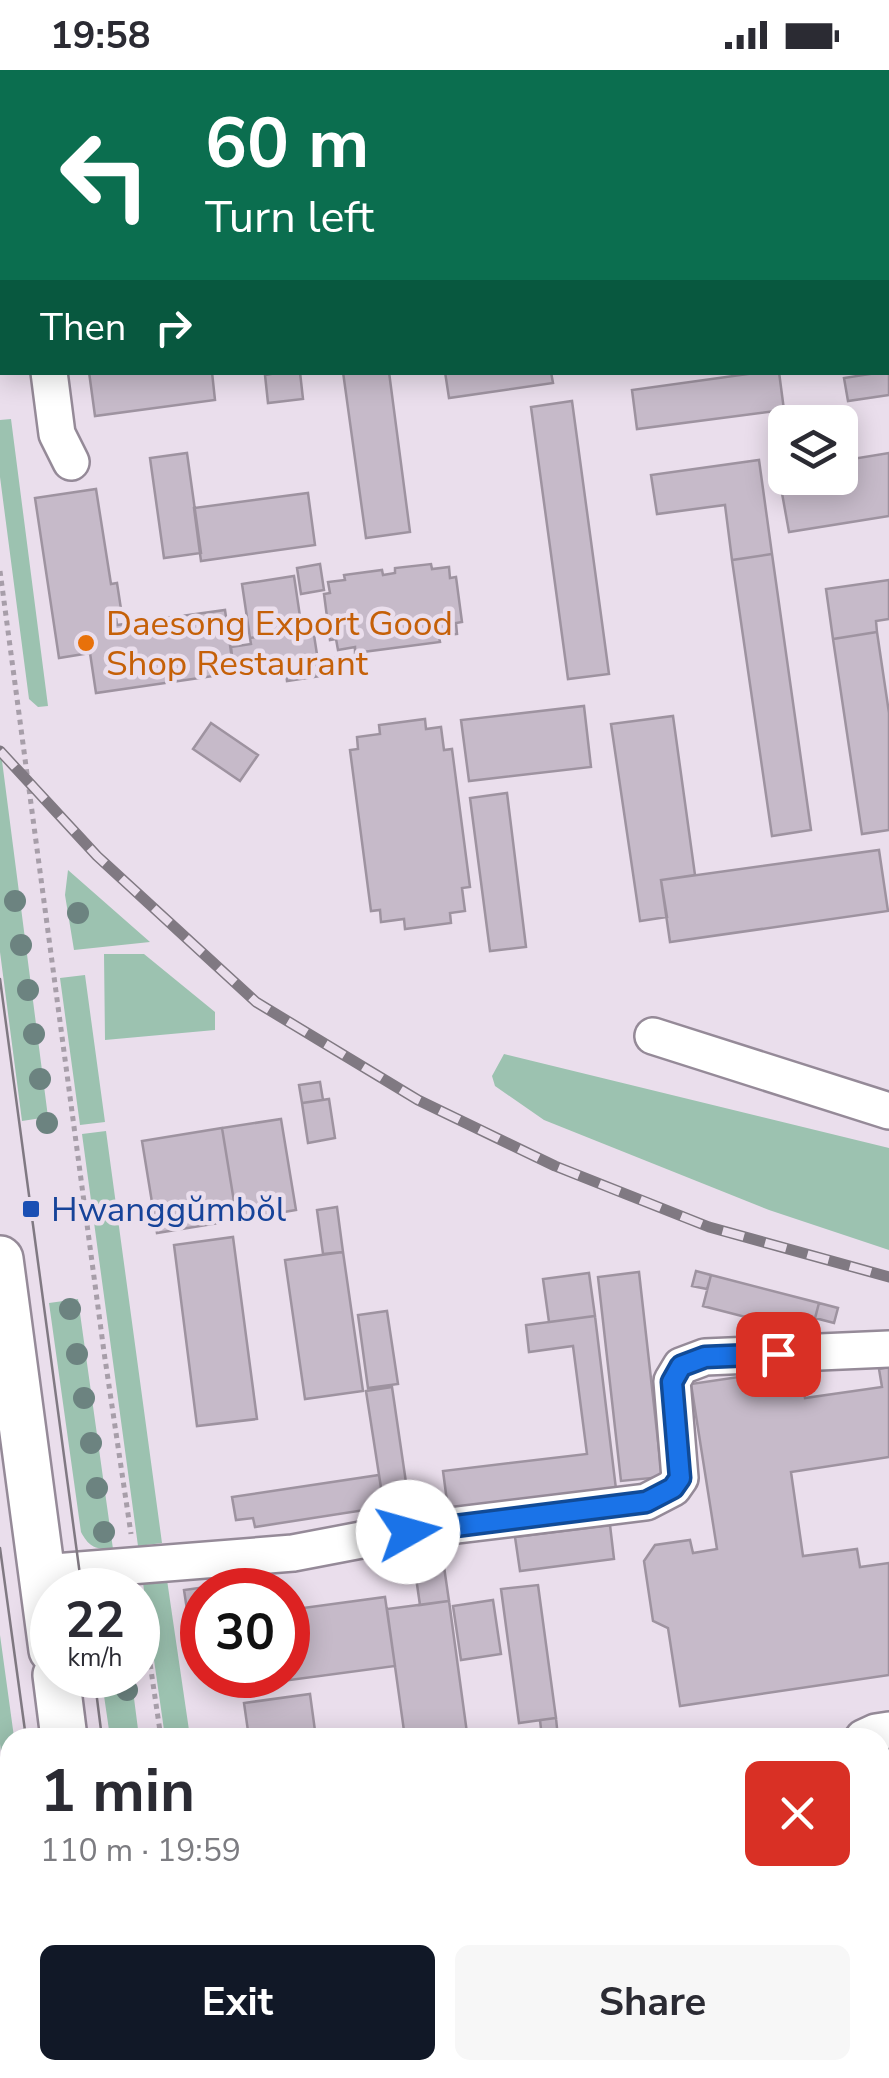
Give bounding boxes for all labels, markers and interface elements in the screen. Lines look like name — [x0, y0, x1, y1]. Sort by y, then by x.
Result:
text: 19:58 — [50, 10, 151, 61]
text: 60 m — [205, 96, 369, 192]
icon: left — [40, 110, 170, 240]
text: Turn left — [205, 187, 374, 248]
icon: right — [146, 300, 201, 355]
text: Then — [40, 302, 126, 353]
map controls — [768, 405, 858, 495]
button: layers — [768, 405, 858, 495]
place label: Daesong Export Good Shop Restaurant — [106, 600, 453, 687]
marker: Daesong Export Good Shop Restaurant — [75, 632, 97, 654]
place label: Hwanggŭmbŏl — [51, 1186, 287, 1233]
marker: Hwanggŭmbŏl — [20, 1198, 42, 1220]
pin — [736, 1312, 821, 1397]
icon: arrive — [751, 1327, 806, 1382]
position arrow — [356, 1480, 460, 1584]
speed limit sign: 30 — [180, 1568, 310, 1698]
text: 22 — [65, 1586, 125, 1655]
text: km/h — [67, 1641, 123, 1675]
text: 1 min — [40, 1750, 195, 1832]
button: close — [745, 1761, 850, 1866]
text: 110 m · 19:59 — [40, 1829, 241, 1872]
button: Exit — [40, 1945, 435, 2060]
button: Share — [455, 1945, 850, 2060]

